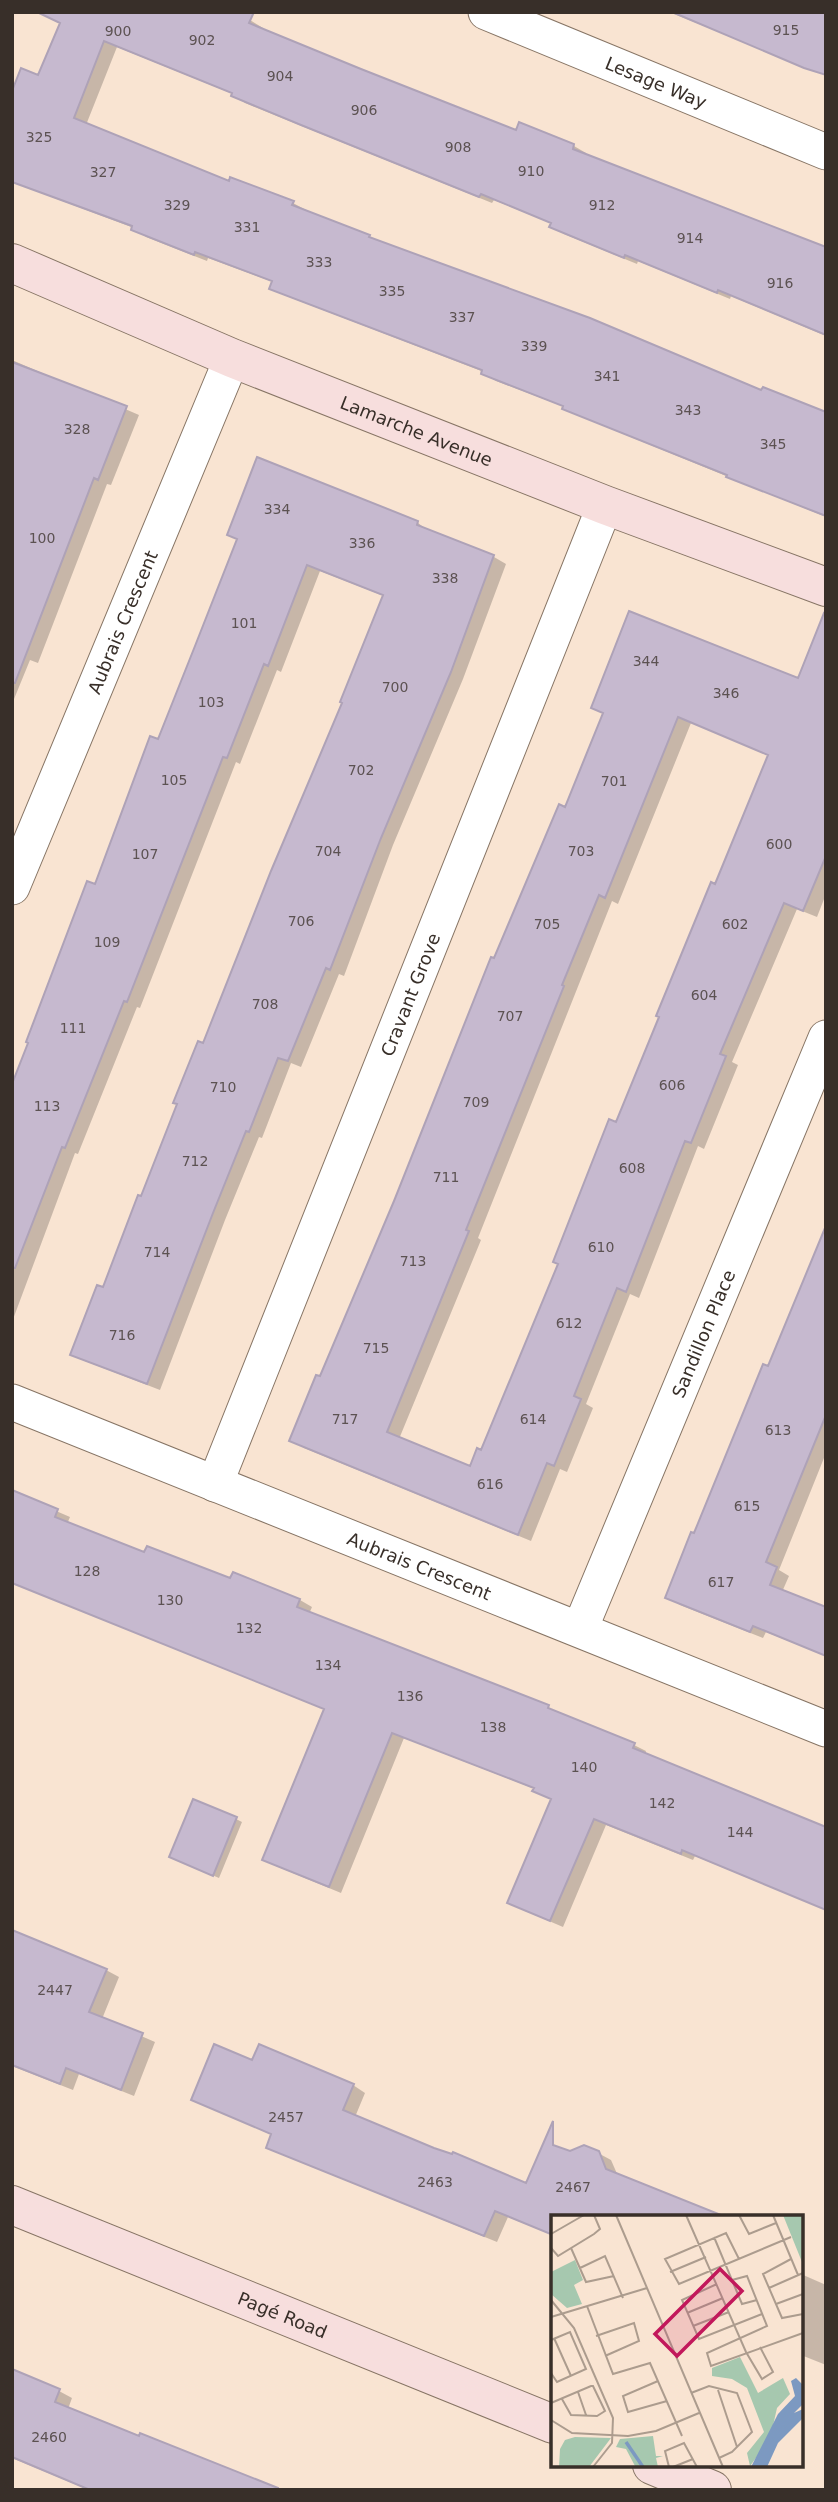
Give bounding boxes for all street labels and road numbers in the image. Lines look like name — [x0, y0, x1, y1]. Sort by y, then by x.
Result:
street label: Lesage Way — [602, 52, 710, 112]
street label: Lamarche Avenue — [337, 391, 496, 470]
street label: Aubrais Crescent — [83, 547, 161, 697]
street label: Cravant Grove — [376, 930, 444, 1059]
street label: Sandillon Place — [667, 1267, 739, 1401]
street label: Aubrais Crescent — [344, 1527, 494, 1604]
street label: Pagé Road — [235, 2287, 330, 2342]

